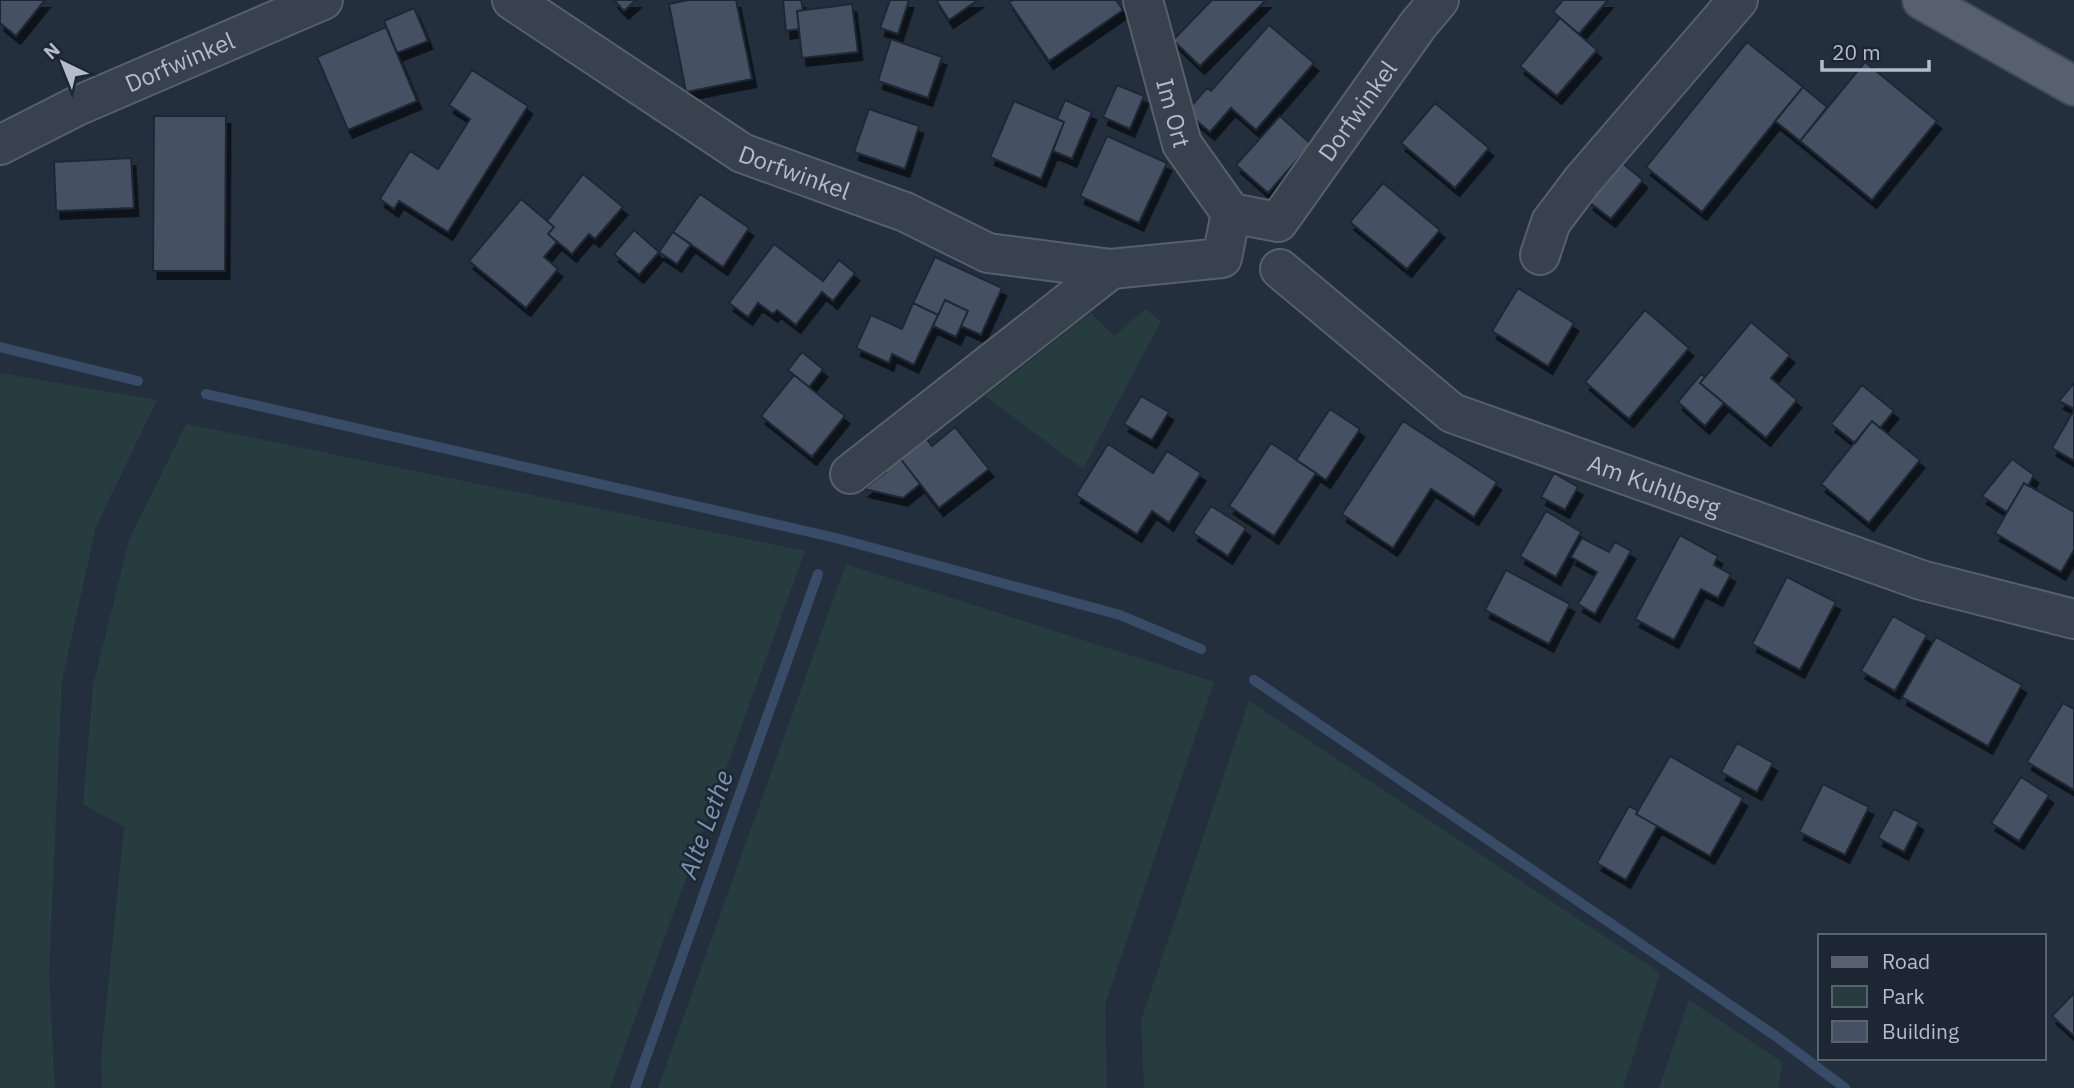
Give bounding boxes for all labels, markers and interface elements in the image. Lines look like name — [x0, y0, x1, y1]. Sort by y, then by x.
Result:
street label: Dorfwinkel — [120, 24, 239, 100]
north arrow — [28, 28, 98, 98]
scale bar — [1822, 28, 1929, 72]
text: N — [38, 37, 65, 64]
text: 20 m — [1832, 38, 1881, 66]
street label: Dorfwinkel — [1310, 54, 1404, 167]
street label: Im Ort — [1149, 75, 1198, 151]
street label: Dorfwinkel — [734, 137, 855, 207]
street label: Am Kuhlberg — [1583, 447, 1725, 523]
water label: Alte Lethe — [669, 765, 740, 884]
legend — [1818, 934, 2046, 1060]
text: Road — [1882, 947, 1930, 975]
text: Park — [1882, 982, 1925, 1010]
text: Building — [1882, 1017, 1959, 1045]

